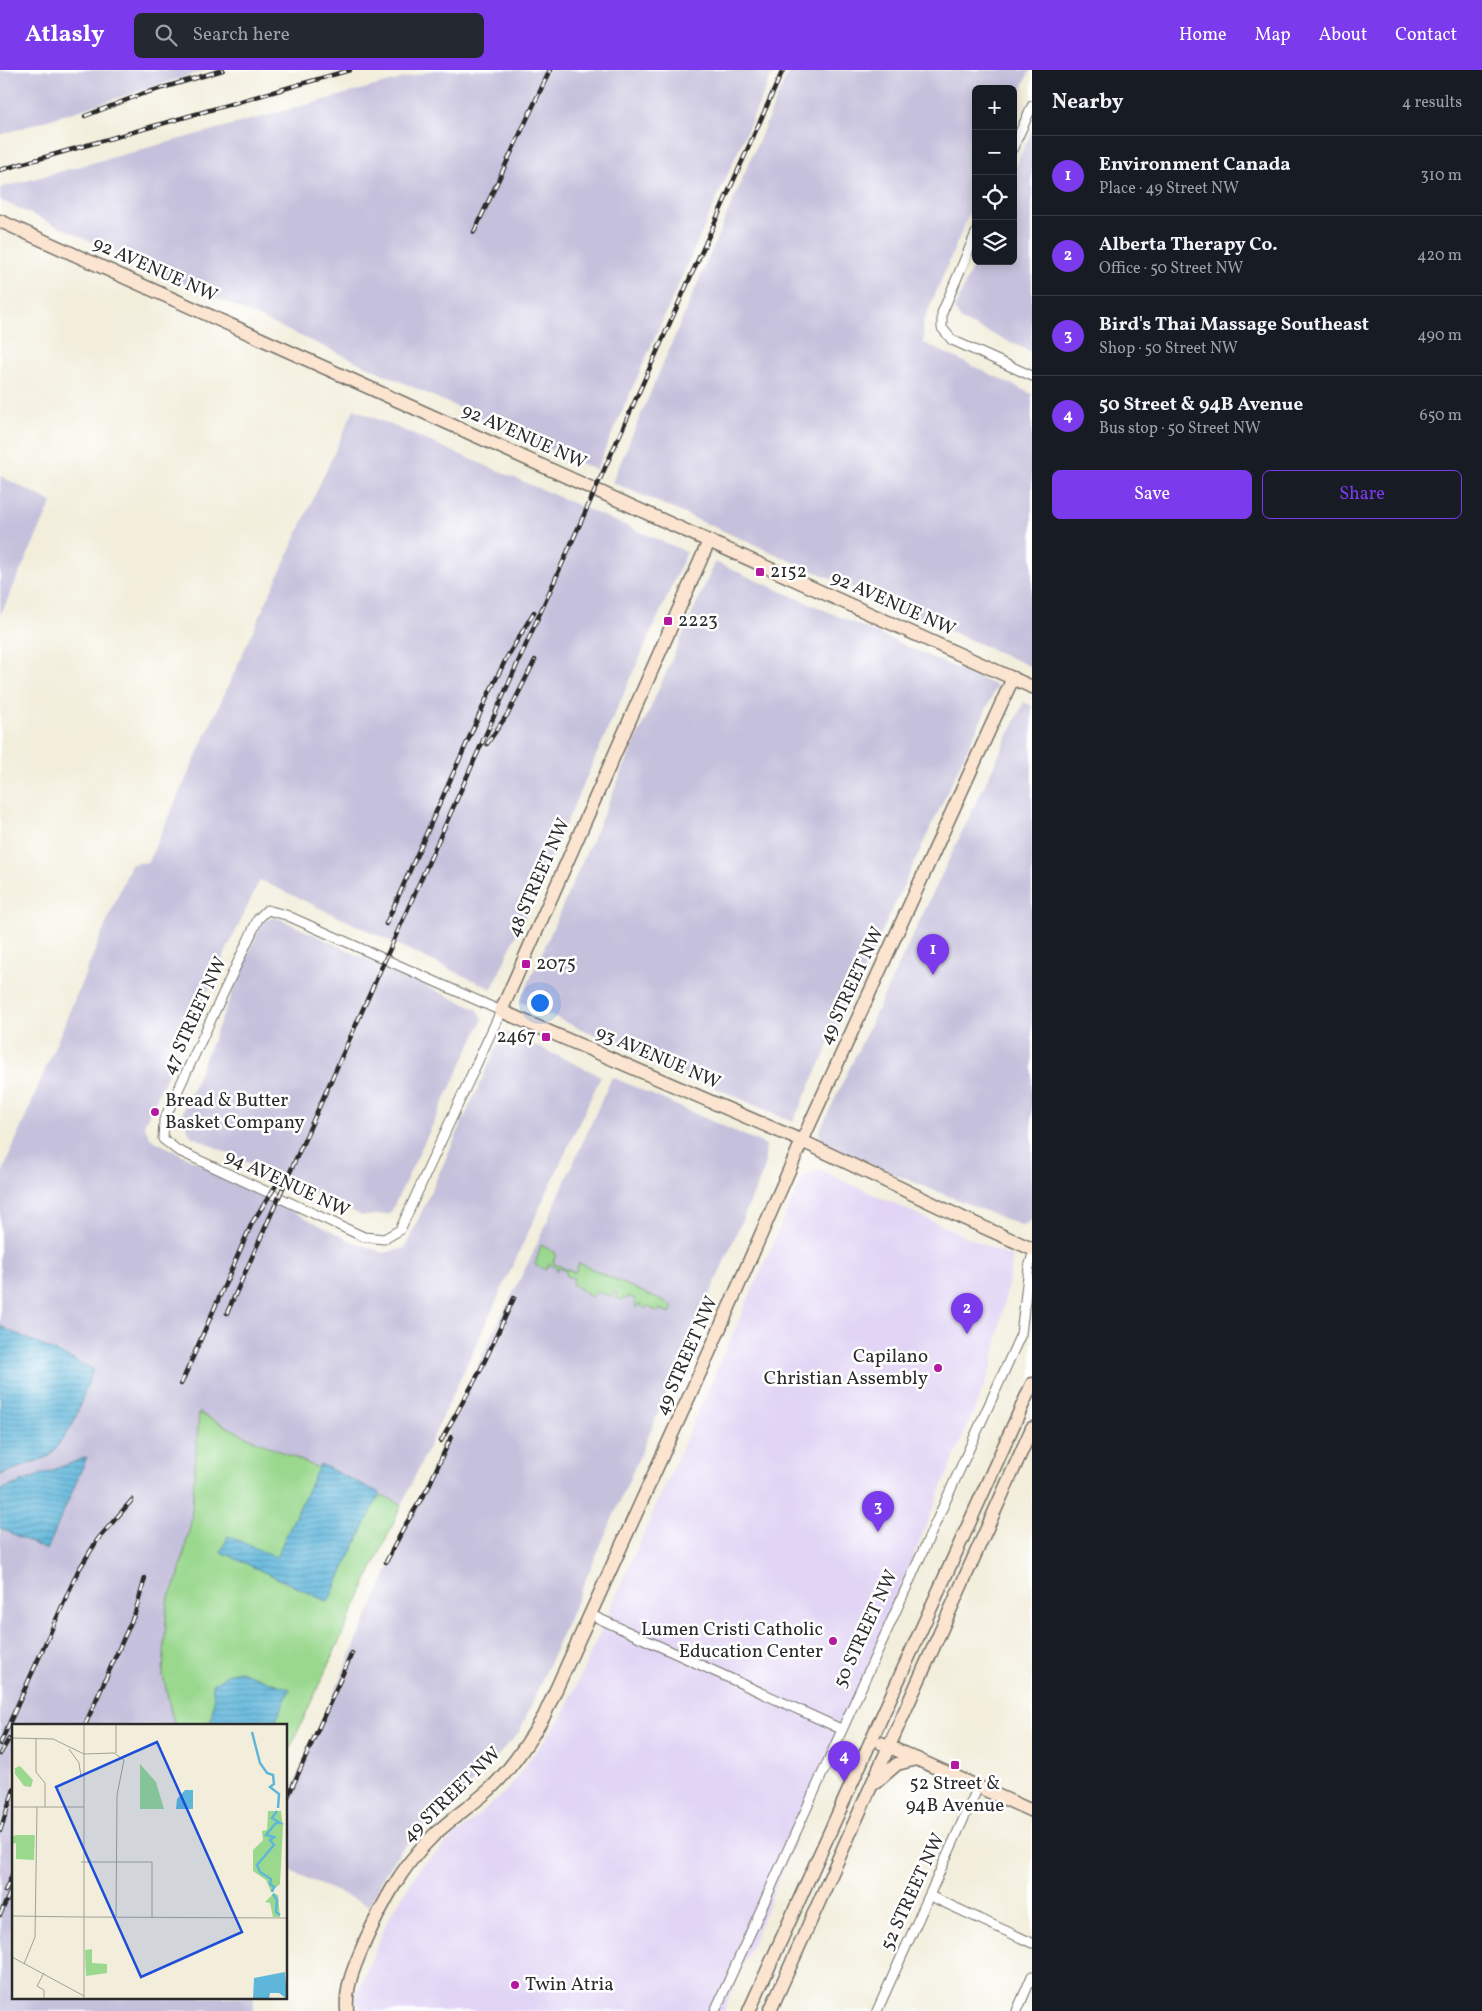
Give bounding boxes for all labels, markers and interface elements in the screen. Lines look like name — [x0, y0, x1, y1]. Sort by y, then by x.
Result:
search box — [134, 13, 484, 58]
text: Atlasly — [25, 18, 104, 52]
icon: search — [152, 21, 180, 49]
text: Search here — [192, 22, 290, 48]
text: Home — [1179, 23, 1227, 48]
text: Map — [1255, 23, 1291, 48]
text: About — [1319, 23, 1367, 48]
text: Contact — [1395, 23, 1457, 48]
map controls — [972, 85, 1017, 265]
button: + — [972, 85, 1017, 130]
text: Nearby — [1052, 88, 1123, 117]
text: 4 results — [1402, 92, 1462, 114]
button: − — [972, 130, 1017, 175]
text: Environment Canada — [1099, 152, 1291, 178]
text: 1 — [1065, 165, 1071, 187]
text: 310 m — [1421, 165, 1462, 187]
button: locate — [972, 175, 1017, 220]
text: Place · 49 Street NW — [1099, 178, 1239, 200]
button: layers — [972, 220, 1017, 265]
street label: 92 AVENUE NW — [88, 231, 222, 309]
text: Alberta Therapy Co. — [1099, 232, 1278, 258]
text: 2 — [1064, 245, 1072, 267]
text: 420 m — [1417, 245, 1462, 267]
text: Office · 50 Street NW — [1099, 258, 1243, 280]
text: Bird's Thai Massage Southeast — [1099, 312, 1369, 338]
text: 3 — [1064, 325, 1072, 347]
text: 490 m — [1417, 325, 1462, 347]
text: Shop · 50 Street NW — [1099, 338, 1238, 360]
text: 50 Street & 94B Avenue — [1099, 392, 1303, 418]
street label: 92 AVENUE NW — [457, 398, 591, 476]
text: 4 — [1063, 405, 1073, 427]
text: 650 m — [1420, 405, 1462, 427]
text: Bus stop · 50 Street NW — [1099, 418, 1261, 440]
button: Save — [1052, 470, 1252, 519]
button: Share — [1262, 470, 1462, 519]
place label: 2152 — [770, 559, 807, 585]
street label: 92 AVENUE NW — [826, 565, 960, 643]
marker: 2152 — [754, 566, 766, 578]
place label: 2223 — [678, 608, 718, 634]
marker: 2223 — [662, 615, 674, 627]
street label: 48 STREET NW — [501, 814, 577, 942]
street label: 49 STREET NW — [813, 923, 891, 1049]
pin: 1 — [917, 934, 949, 975]
place label: 2075 — [536, 951, 576, 977]
street label: 47 STREET NW — [156, 953, 234, 1079]
marker: 2075 — [520, 958, 532, 970]
your location — [527, 990, 553, 1016]
street label: 93 AVENUE NW — [592, 1020, 724, 1096]
place label: 2467 — [496, 1024, 536, 1050]
marker: 2467 — [540, 1031, 552, 1043]
place label: Bread & Butter Basket Company — [165, 1088, 305, 1136]
marker: Bread & Butter Basket Company — [149, 1106, 161, 1118]
street label: 94 AVENUE NW — [220, 1144, 354, 1224]
street label: 49 STREET NW — [649, 1292, 725, 1420]
pin: 2 — [951, 1293, 983, 1334]
place label: Capilano Christian Assembly — [764, 1344, 928, 1392]
marker: Capilano Christian Assembly — [932, 1362, 944, 1374]
pin: 3 — [862, 1491, 894, 1532]
street label: 50 STREET NW — [827, 1566, 905, 1692]
place label: Lumen Cristi Catholic Education Center — [641, 1617, 823, 1665]
marker: Lumen Cristi Catholic Education Center — [827, 1635, 839, 1647]
inset map — [12, 1724, 288, 1998]
street label: 49 STREET NW — [397, 1741, 507, 1849]
pin: 4 — [828, 1741, 860, 1782]
marker: 52 Street & 94B Avenue — [949, 1759, 961, 1771]
place label: 52 Street & 94B Avenue — [906, 1771, 1004, 1819]
street label: 52 STREET NW — [874, 1829, 952, 1955]
place label: Twin Atria — [525, 1972, 614, 1998]
marker: Twin Atria — [509, 1979, 521, 1991]

